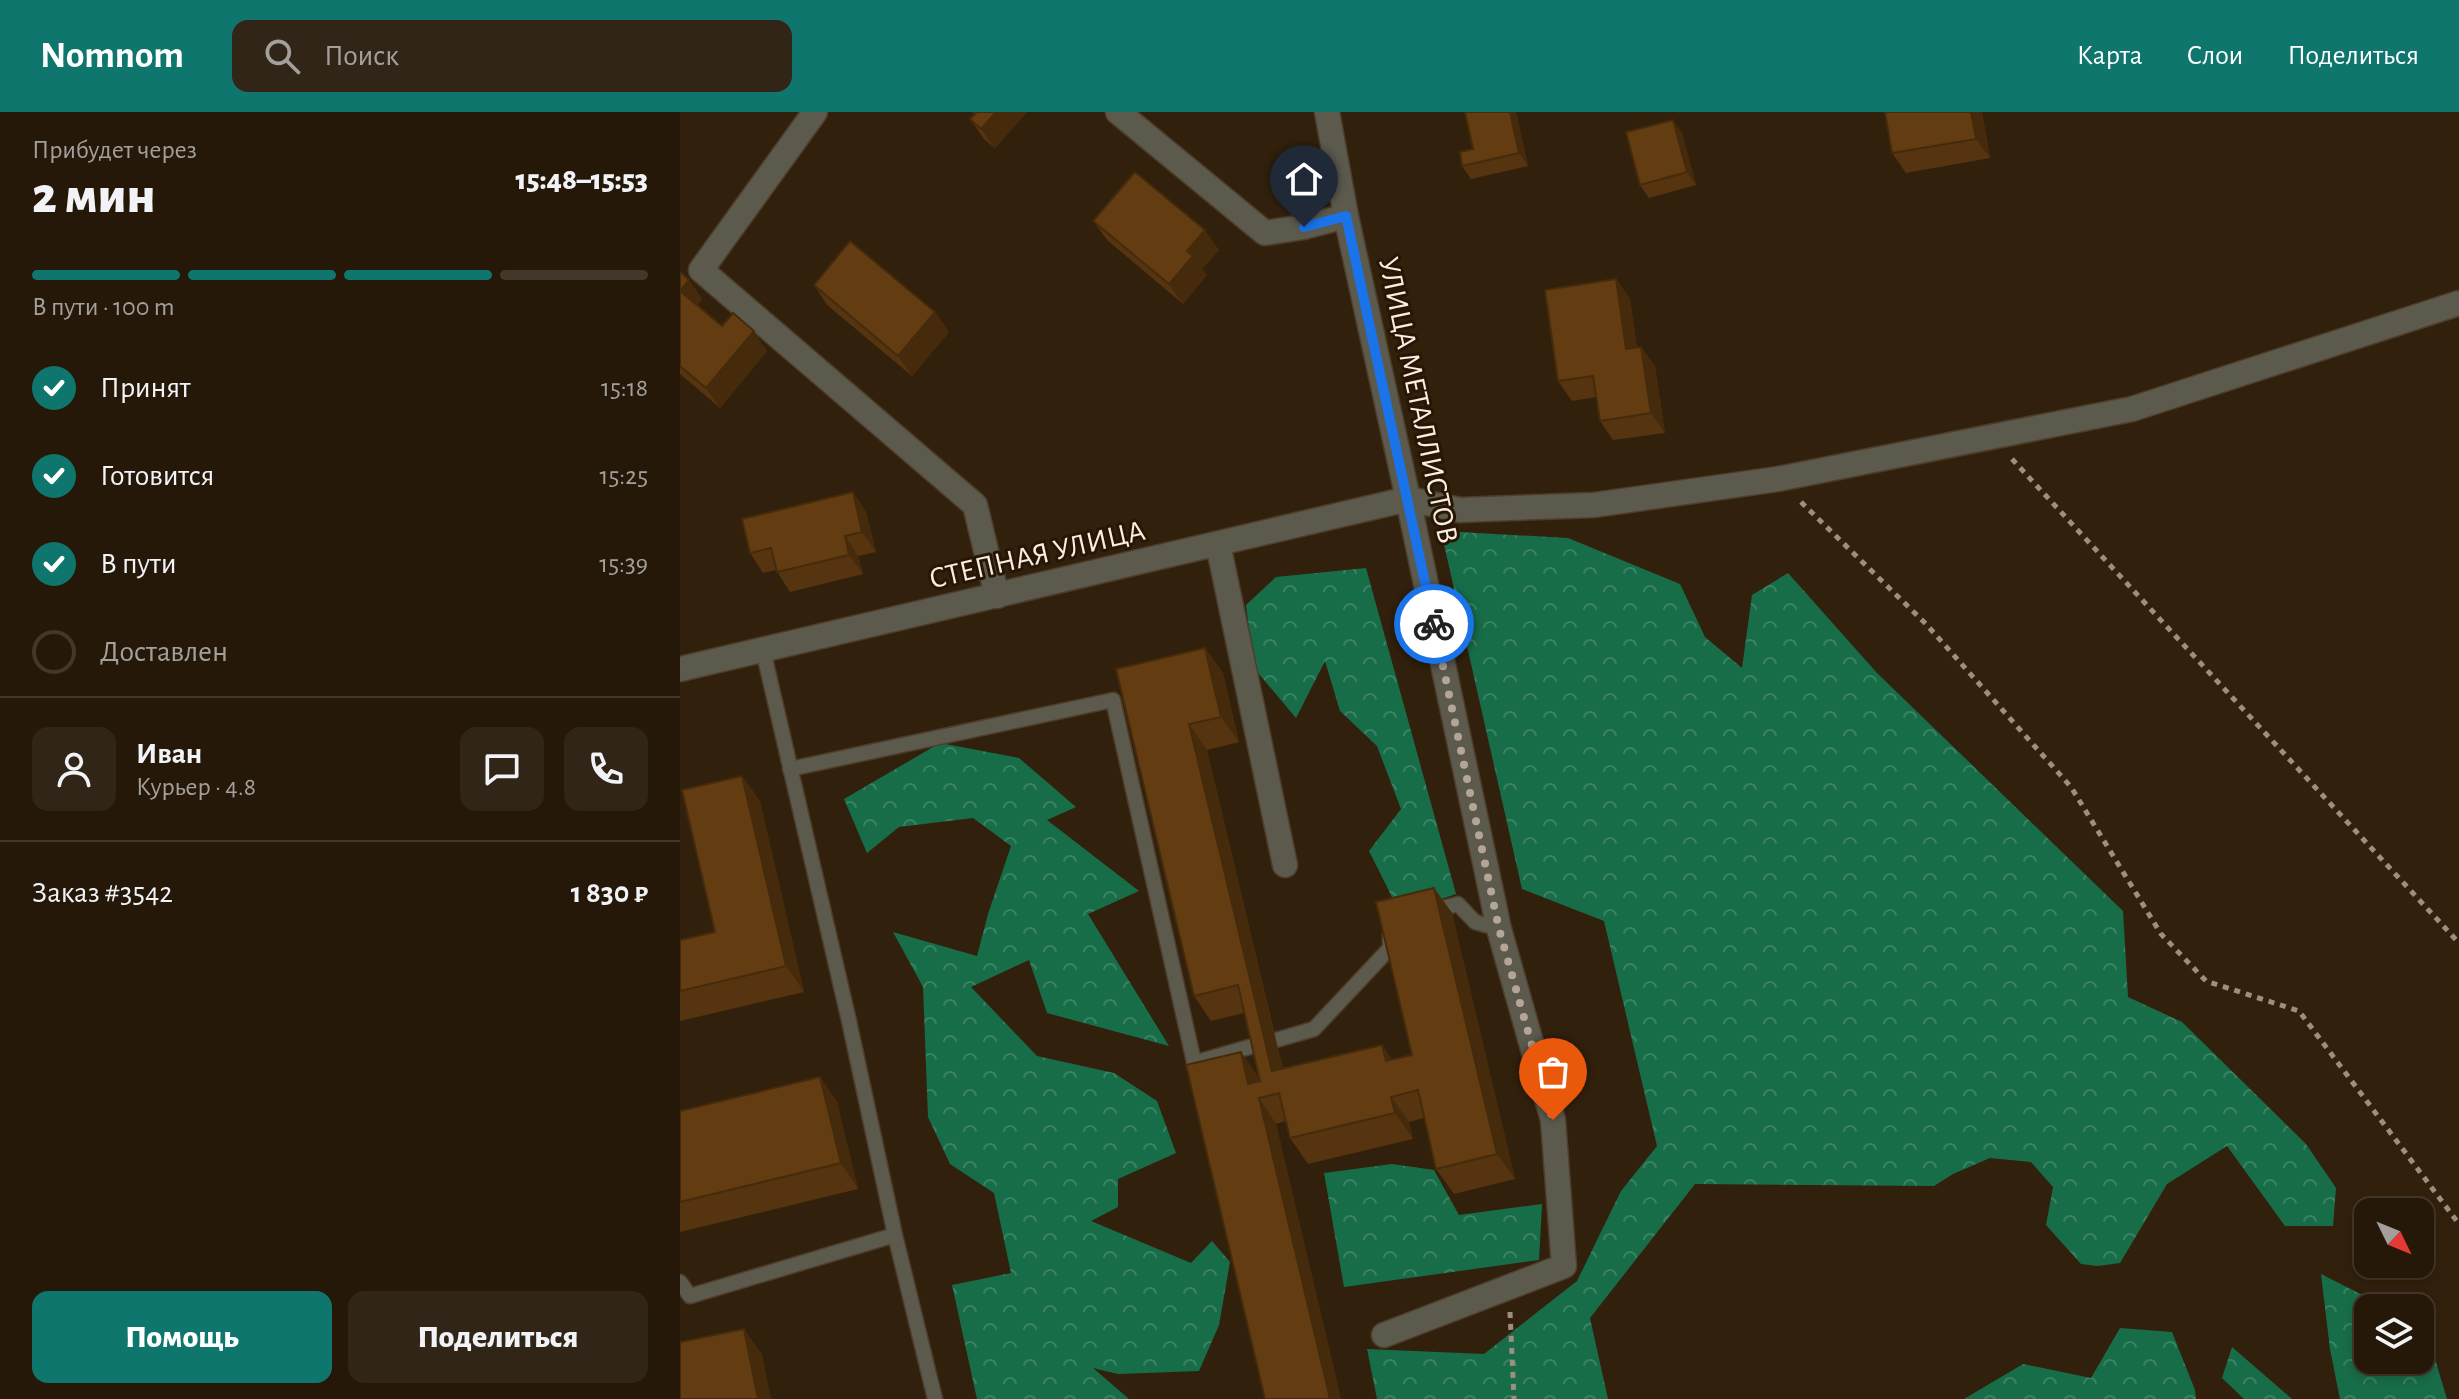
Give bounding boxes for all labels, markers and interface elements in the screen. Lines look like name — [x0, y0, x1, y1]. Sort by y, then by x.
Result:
search box — [232, 20, 792, 92]
icon: search — [260, 34, 304, 78]
text: Nomnom — [40, 37, 184, 75]
text: Поиск — [324, 41, 399, 71]
text: Карта — [2077, 42, 2143, 70]
text: Слои — [2187, 42, 2243, 70]
text: Поделиться — [2287, 42, 2419, 70]
text: Прибудет через — [32, 137, 197, 163]
pin — [1270, 145, 1338, 227]
icon: home — [1282, 157, 1326, 201]
text: 15:48–15:53 — [516, 165, 648, 195]
text: 2 мин — [32, 170, 156, 222]
street label: УЛИЦА МЕТАЛЛИСТОВ — [1373, 254, 1463, 546]
text: В пути · 100 m — [32, 294, 174, 320]
icon: check — [32, 366, 76, 410]
text: Принят — [100, 373, 191, 403]
text: 15:18 — [601, 375, 648, 401]
icon: check — [32, 454, 76, 498]
text: Готовится — [100, 461, 214, 491]
text: 15:25 — [600, 463, 648, 489]
street label: СТЕПНАЯ УЛИЦА — [926, 516, 1148, 594]
icon: check — [32, 542, 76, 586]
text: В пути — [100, 549, 177, 579]
text: 15:39 — [599, 551, 648, 577]
courier — [1394, 584, 1474, 664]
icon: bike — [1412, 602, 1456, 646]
text: Доставлен — [100, 637, 228, 667]
button: person — [32, 727, 116, 811]
button: chat — [460, 727, 544, 811]
button: phone — [564, 727, 648, 811]
text: Иван — [136, 739, 202, 769]
text: Курьер · 4.8 — [136, 774, 256, 800]
text: Заказ #3542 — [32, 878, 173, 908]
text: 1 830 ₽ — [571, 878, 648, 908]
pin — [1519, 1038, 1587, 1120]
icon: bag — [1531, 1050, 1575, 1094]
north arrow — [2354, 1198, 2434, 1278]
map controls — [2354, 1198, 2434, 1374]
button: Помощь — [32, 1291, 332, 1383]
button: Поделиться — [348, 1291, 648, 1383]
button: layers — [2354, 1294, 2434, 1374]

